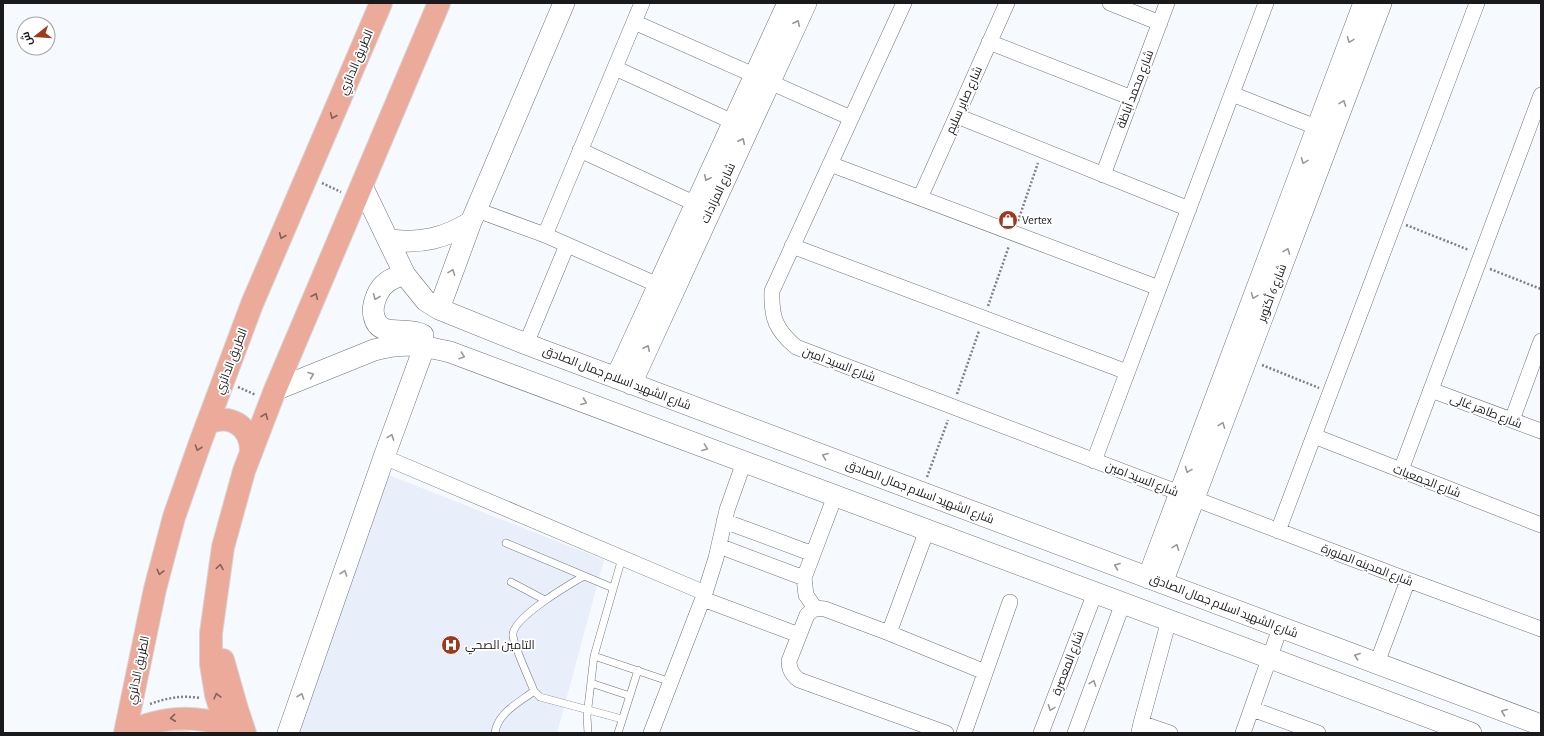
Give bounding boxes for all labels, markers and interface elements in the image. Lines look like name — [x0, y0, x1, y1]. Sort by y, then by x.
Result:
north arrow — [16, 16, 56, 56]
one-way arrow — [792, 20, 800, 27]
street label: الطريق الدائري — [337, 28, 379, 98]
text: ش — [20, 30, 35, 47]
one-way arrow — [1346, 36, 1354, 43]
street label: شارع محمد أباظة — [1113, 48, 1157, 130]
street label: شارع صابر سليم — [944, 64, 986, 136]
one-way arrow — [1339, 100, 1347, 107]
one-way arrow — [329, 113, 337, 120]
one-way arrow — [738, 138, 746, 145]
one-way arrow — [1301, 158, 1309, 165]
street label: شارع المزادات — [699, 161, 739, 226]
one-way arrow — [704, 175, 712, 182]
shop icon: Vertex — [997, 209, 1019, 231]
place label: Vertex — [1022, 214, 1052, 226]
one-way arrow — [278, 232, 286, 239]
one-way arrow — [1283, 248, 1291, 255]
street label: شارع 6 أكتوبر — [1253, 262, 1290, 325]
one-way arrow — [448, 269, 456, 276]
one-way arrow — [310, 292, 318, 300]
one-way arrow — [1250, 292, 1258, 299]
one-way arrow — [373, 294, 381, 301]
street label: الطريق الدائري — [213, 326, 253, 397]
street label: شارع الشهيد اسلام جمال الصادق — [541, 344, 693, 414]
one-way arrow — [642, 345, 650, 353]
street label: شارع السيد امين — [800, 345, 877, 385]
one-way arrow — [459, 351, 466, 360]
one-way arrow — [308, 372, 315, 380]
street label: شارع طاهر غالى — [1448, 392, 1524, 432]
one-way arrow — [580, 398, 587, 406]
one-way arrow — [260, 412, 268, 420]
one-way arrow — [1217, 422, 1225, 429]
one-way arrow — [387, 434, 395, 441]
one-way arrow — [702, 443, 709, 452]
one-way arrow — [194, 444, 203, 451]
one-way arrow — [821, 453, 828, 461]
street label: شارع الشهيد اسلام جمال الصادق — [844, 458, 996, 528]
street label: شارع السيد امين — [1103, 460, 1180, 500]
street label: شارع الجمعيات — [1391, 463, 1462, 501]
one-way arrow — [1185, 467, 1193, 474]
street label: شارع المدينه المنورة — [1319, 542, 1415, 590]
one-way arrow — [1171, 543, 1180, 550]
one-way arrow — [1113, 563, 1120, 571]
one-way arrow — [215, 564, 224, 570]
one-way arrow — [156, 569, 164, 575]
one-way arrow — [339, 570, 347, 577]
street label: شارع الشهيد اسلام جمال الصادق — [1148, 572, 1300, 642]
street label: شارع المعصرة — [1050, 629, 1088, 698]
hospital icon: التامين الصحي — [440, 634, 462, 656]
street label: الطريق الدائري — [125, 635, 155, 706]
place label: التامين الصحي — [465, 639, 535, 655]
one-way arrow — [1353, 652, 1360, 660]
one-way arrow — [1088, 680, 1097, 687]
one-way arrow — [213, 693, 221, 699]
one-way arrow — [296, 693, 305, 700]
one-way arrow — [1048, 703, 1056, 711]
one-way arrow — [1501, 708, 1508, 716]
one-way arrow — [170, 714, 176, 723]

